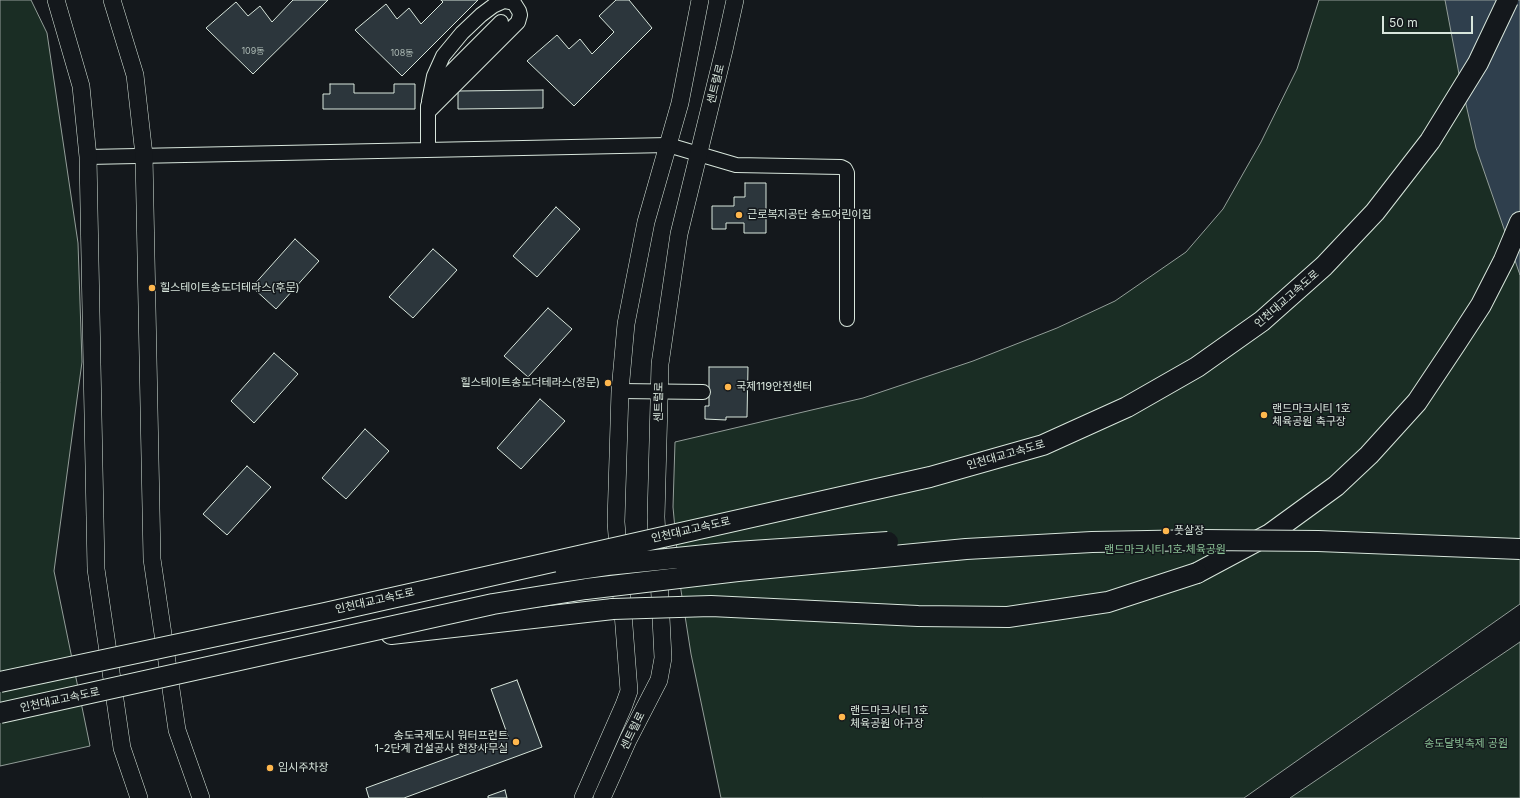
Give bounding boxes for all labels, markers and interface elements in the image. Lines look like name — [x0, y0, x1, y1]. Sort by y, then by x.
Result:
scale bar — [1384, 8, 1475, 34]
text: 50 m — [1389, 15, 1418, 30]
house number: 109동 — [241, 46, 265, 56]
house number: 108동 — [390, 48, 414, 58]
street label: 센트럴로 — [705, 63, 727, 105]
place label: 근로복지공단 송도어린이집 — [747, 208, 872, 222]
marker: 근로복지공단 송도어린이집 — [734, 210, 744, 220]
street label: 인천대교고속도로 — [1252, 267, 1322, 331]
place label: 힐스테이트송도더테라스(후문) — [160, 281, 300, 295]
marker: 힐스테이트송도더테라스(후문) — [147, 283, 157, 293]
place label: 힐스테이트송도더테라스(정문) — [460, 376, 600, 390]
marker: 힐스테이트송도더테라스(정문) — [603, 378, 613, 388]
place label: 국제119안전센터 — [736, 380, 812, 394]
street label: 센트럴로 — [652, 382, 666, 422]
marker: 국제119안전센터 — [723, 382, 733, 392]
place label: 랜드마크시티 1호 체육공원 축구장 — [1272, 402, 1350, 428]
marker: 랜드마크시티 1호 체육공원 축구장 — [1259, 410, 1269, 420]
street label: 인천대교고속도로 — [965, 437, 1047, 473]
street label: 인천대교고속도로 — [650, 514, 732, 546]
place label: 풋살장 — [1174, 524, 1204, 538]
marker: 풋살장 — [1161, 526, 1171, 536]
park label: 랜드마크시티 1호 체육공원 — [1104, 543, 1226, 557]
street label: 인천대교고속도로 — [334, 585, 416, 617]
street label: 인천대교고속도로 — [19, 685, 101, 715]
place label: 랜드마크시티 1호 체육공원 야구장 — [850, 704, 928, 730]
street label: 센트럴로 — [618, 710, 648, 752]
marker: 랜드마크시티 1호 체육공원 야구장 — [837, 712, 847, 722]
place label: 송도국제도시 워터프런트 1-2단계 건설공사 현장사무실 — [375, 729, 508, 755]
marker: 송도국제도시 워터프런트 1-2단계 건설공사 현장사무실 — [511, 737, 521, 747]
park label: 송도달빛축제 공원 — [1424, 737, 1508, 751]
place label: 임시주차장 — [278, 761, 329, 775]
marker: 임시주차장 — [265, 763, 275, 773]

